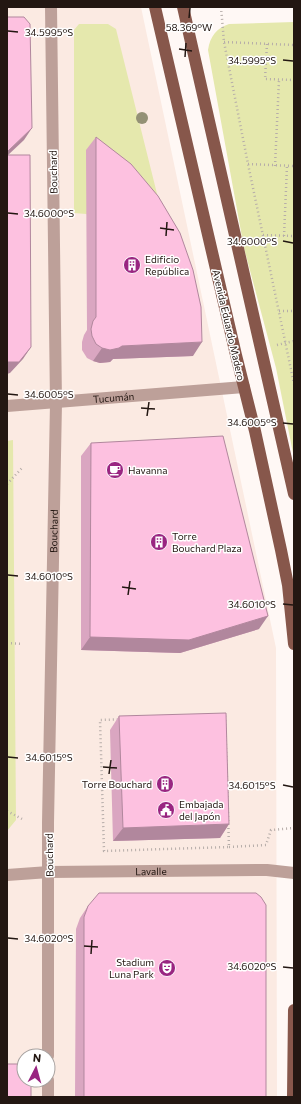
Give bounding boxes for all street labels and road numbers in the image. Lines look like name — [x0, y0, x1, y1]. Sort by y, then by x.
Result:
street label: Bouchard — [47, 150, 59, 194]
street label: Avenida Eduardo Madero — [210, 268, 248, 382]
street label: Tucumán — [93, 390, 135, 405]
street label: Bouchard — [47, 509, 60, 553]
street label: Bouchard — [43, 833, 55, 877]
street label: Lavalle — [135, 865, 167, 877]

